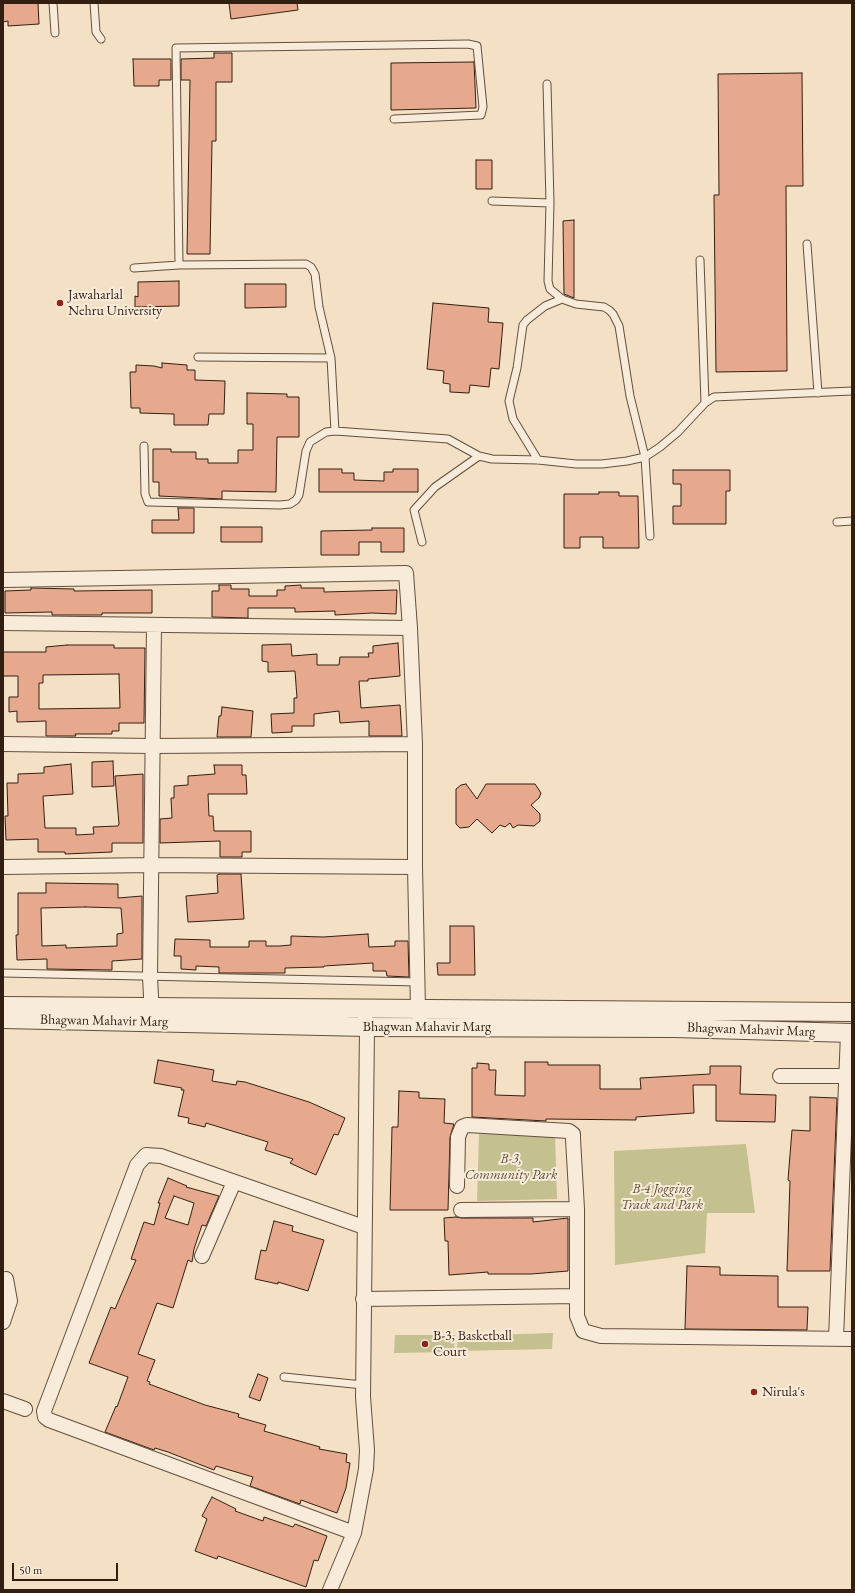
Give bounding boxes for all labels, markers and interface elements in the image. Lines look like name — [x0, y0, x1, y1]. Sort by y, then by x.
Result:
place label: Jawaharlal Nehru University — [68, 287, 162, 320]
marker: Jawaharlal Nehru University — [55, 298, 65, 308]
street label: Bhagwan Mahavir Marg — [40, 1011, 168, 1031]
street label: Bhagwan Mahavir Marg — [363, 1019, 491, 1035]
street label: Bhagwan Mahavir Marg — [687, 1019, 815, 1041]
park label: B-3, Community Park — [465, 1151, 557, 1184]
park label: B-4 Jogging Track and Park — [621, 1181, 703, 1214]
place label: B-3, Basketball Court — [433, 1328, 512, 1360]
marker: B-3, Basketball Court — [420, 1339, 430, 1349]
place label: Nirula's — [762, 1384, 805, 1400]
marker: Nirula's — [749, 1387, 759, 1397]
scale bar — [14, 1555, 120, 1581]
text: 50 m — [19, 1562, 42, 1578]

